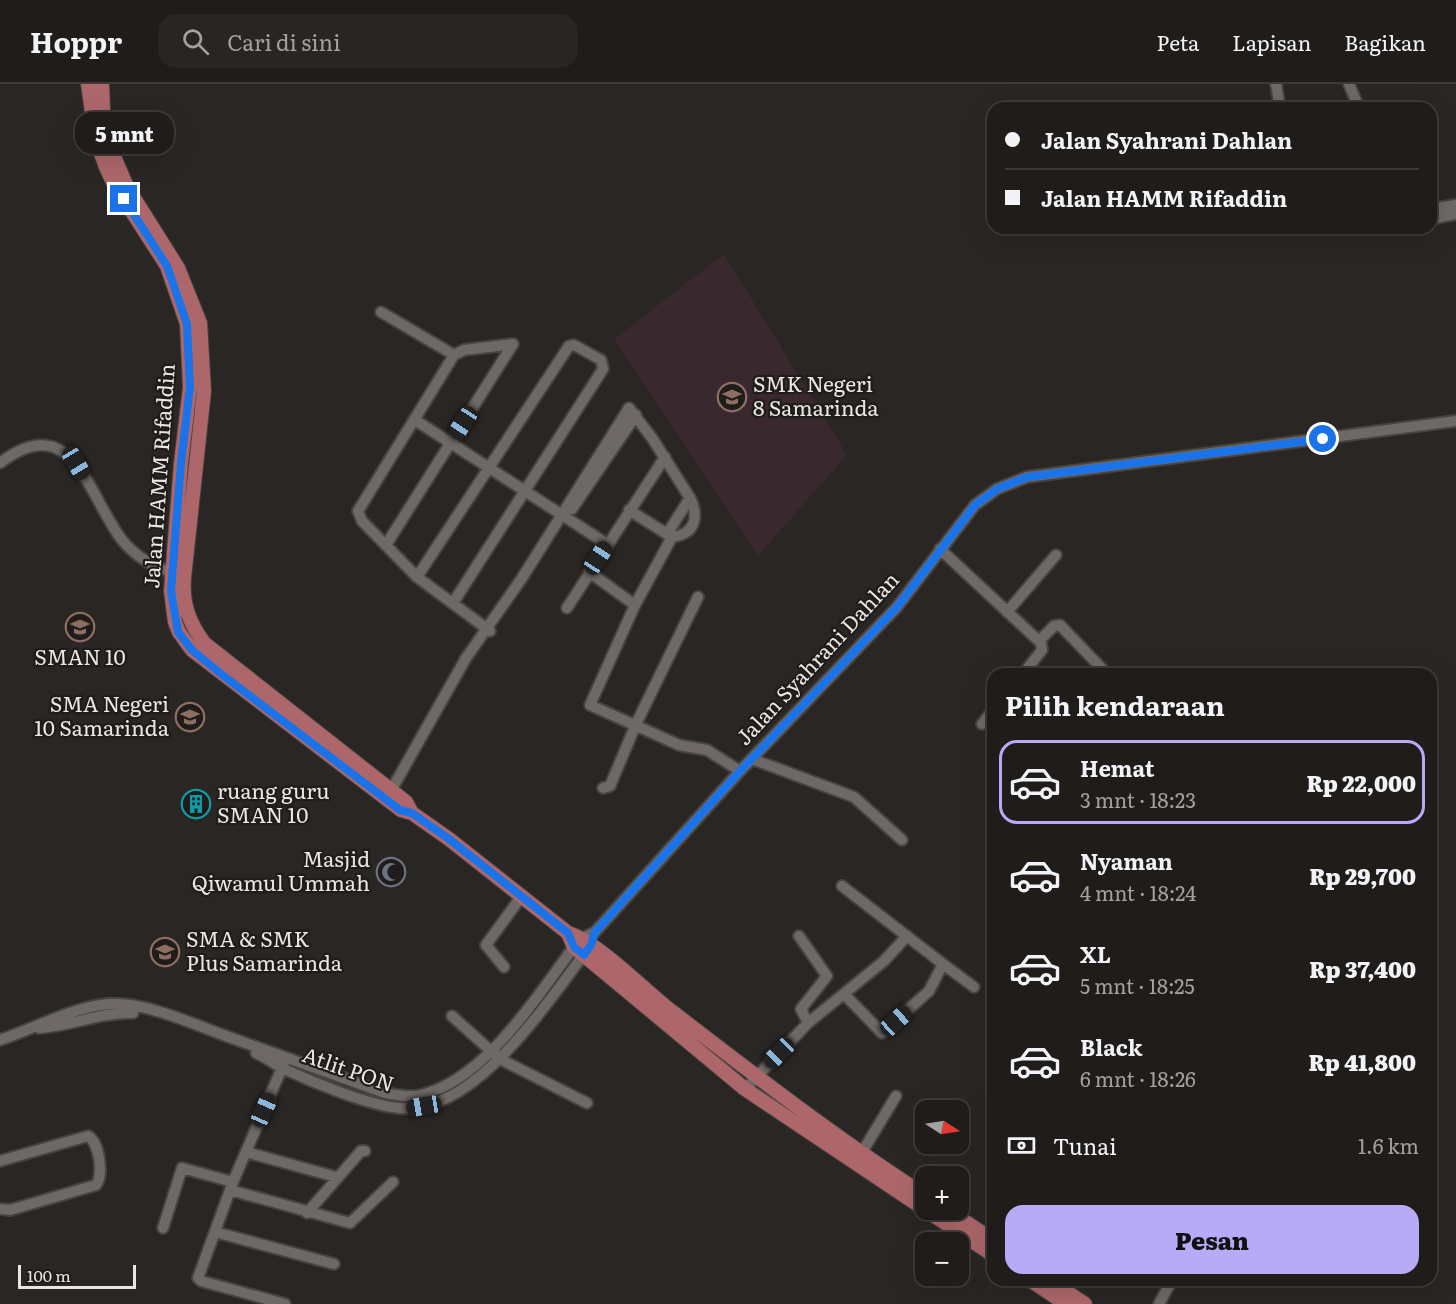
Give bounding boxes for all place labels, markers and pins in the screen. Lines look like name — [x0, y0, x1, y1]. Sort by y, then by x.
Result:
place label: SMK Negeri 8 Samarinda — [753, 367, 879, 422]
school or university icon: SMK Negeri 8 Samarinda — [716, 381, 748, 413]
school or university icon: SMAN 10 — [64, 611, 96, 643]
place label: SMAN 10 — [34, 640, 126, 671]
place label: SMA Negeri 10 Samarinda — [34, 687, 170, 742]
school or university icon: SMA Negeri 10 Samarinda — [174, 701, 206, 733]
place label: ruang guru SMAN 10 — [217, 774, 329, 829]
building icon: ruang guru SMAN 10 — [180, 788, 212, 820]
place label: Masjid Qiwamul Ummah — [192, 842, 370, 897]
mosque icon: Masjid Qiwamul Ummah — [375, 856, 407, 888]
place label: SMA & SMK Plus Samarinda — [186, 922, 343, 977]
school or university icon: SMA & SMK Plus Samarinda — [149, 936, 181, 968]

